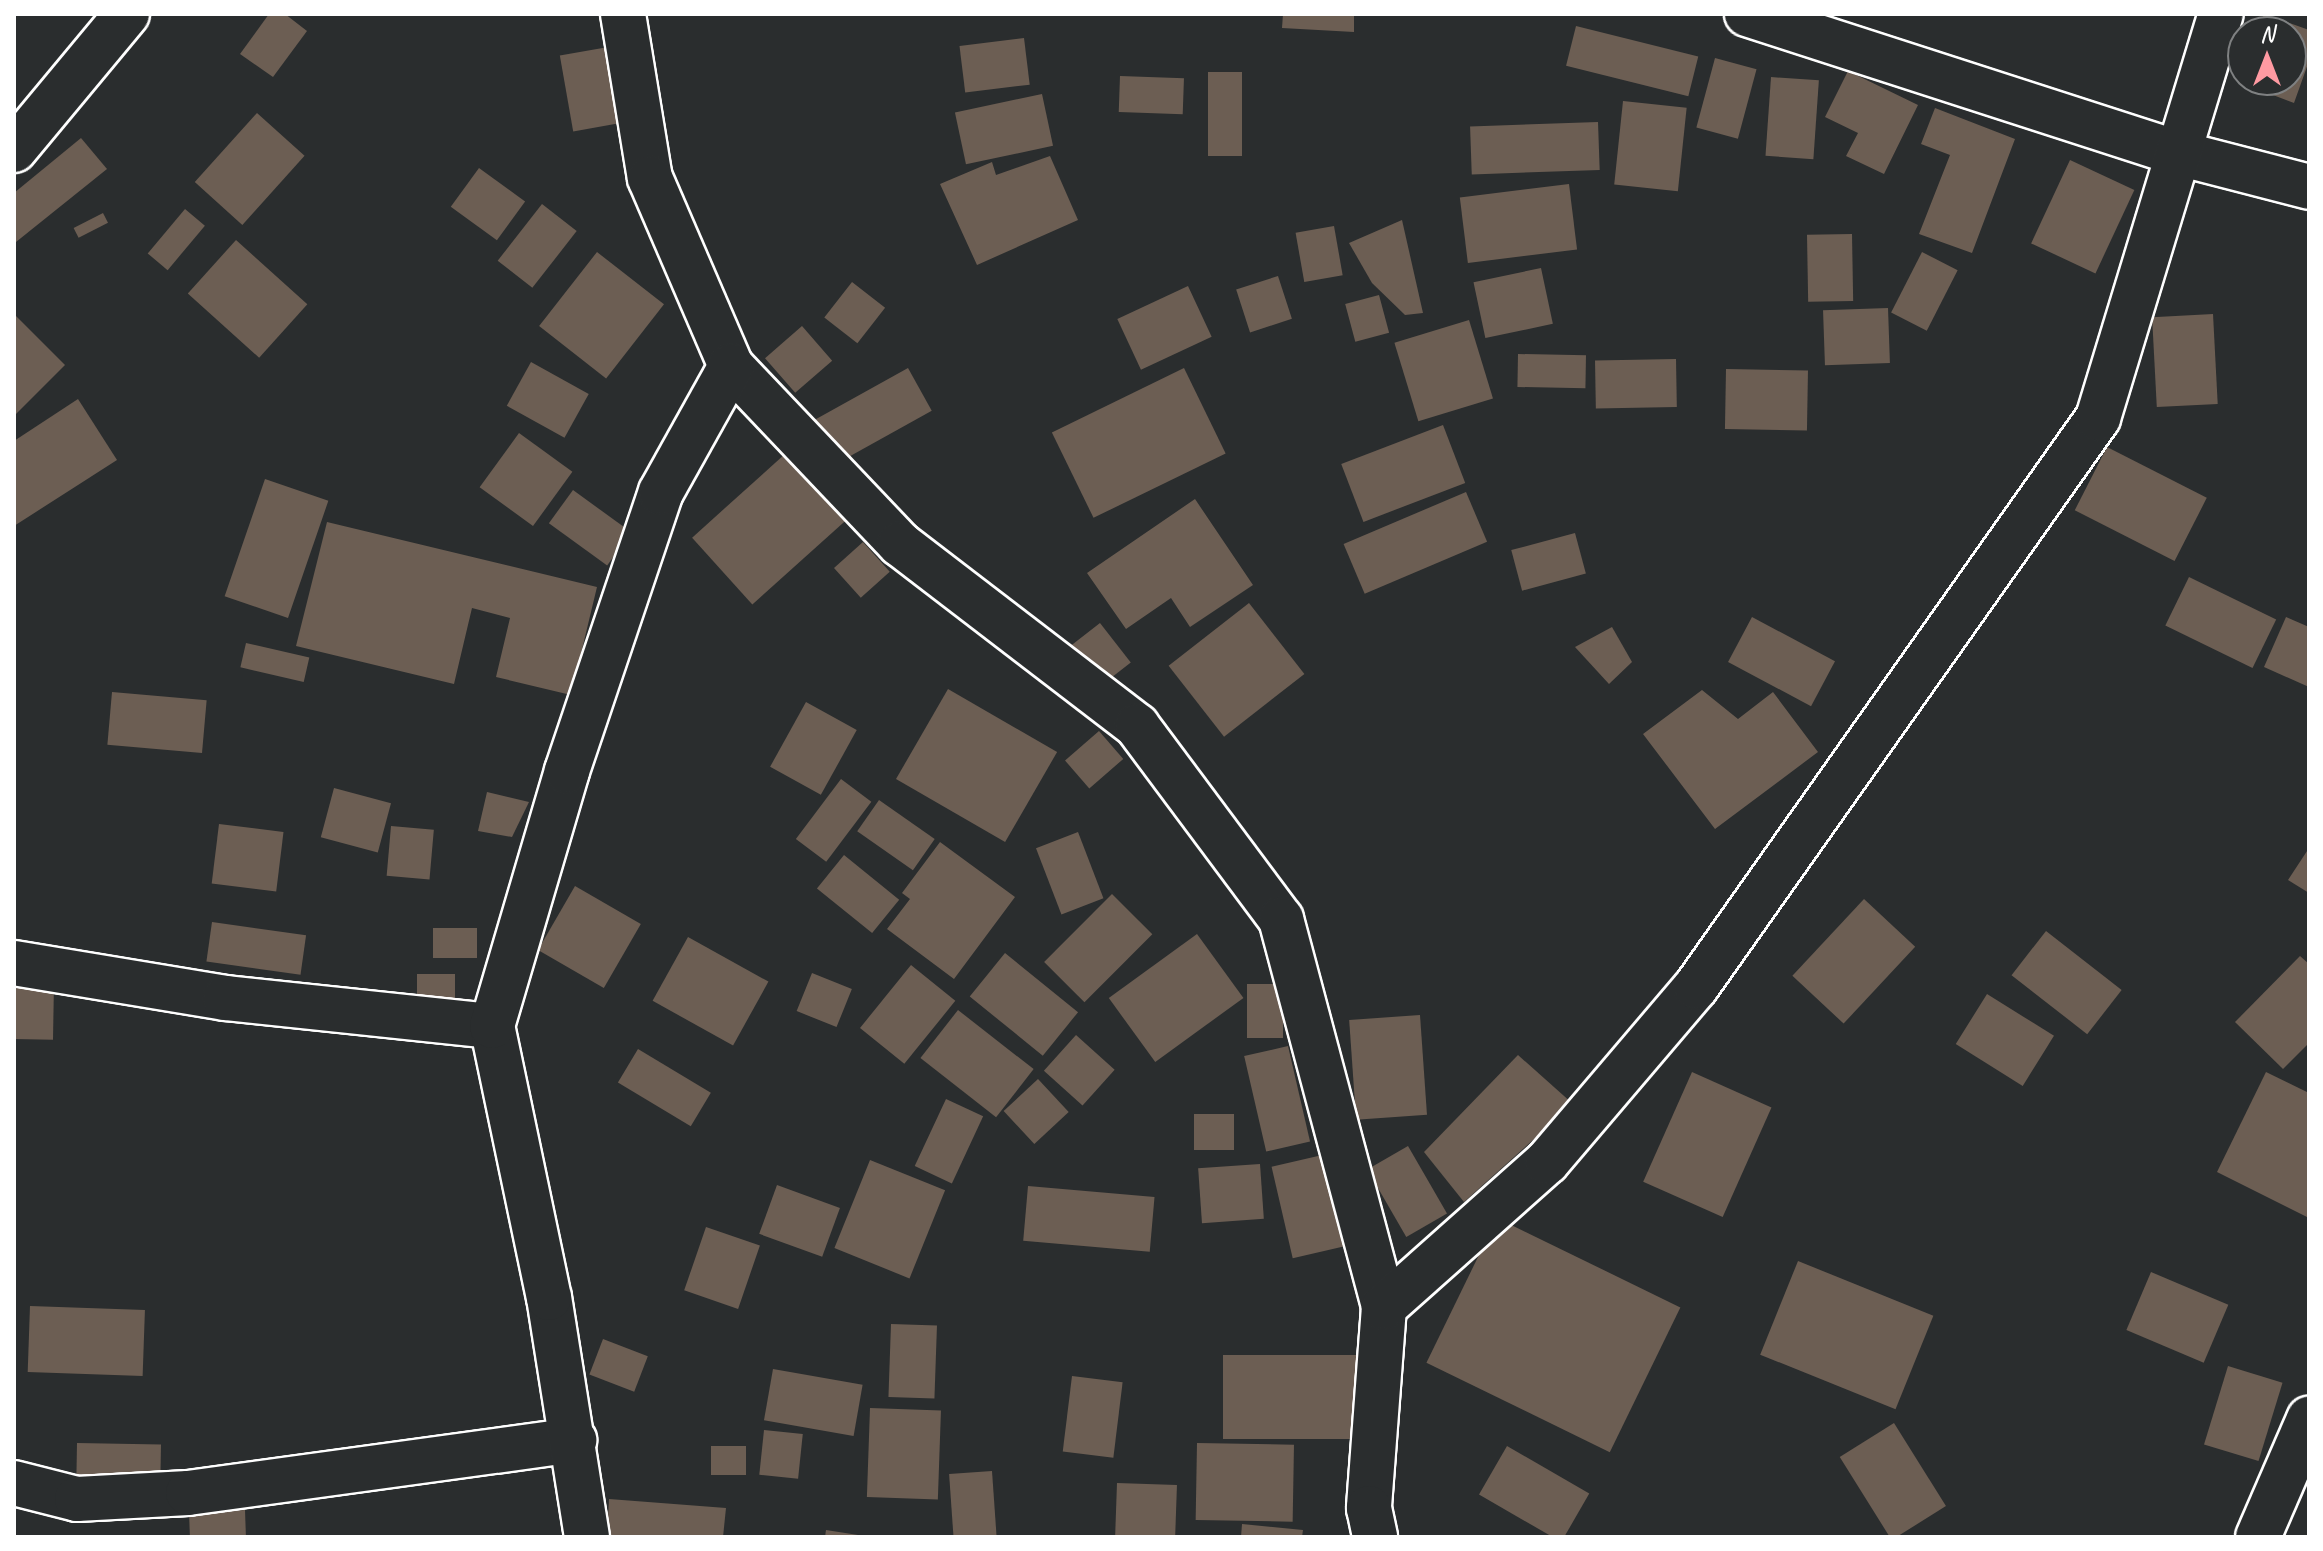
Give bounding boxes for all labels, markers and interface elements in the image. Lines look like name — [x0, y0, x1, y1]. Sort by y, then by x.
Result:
north arrow — [2227, 16, 2307, 96]
text: N — [2260, 20, 2274, 48]

